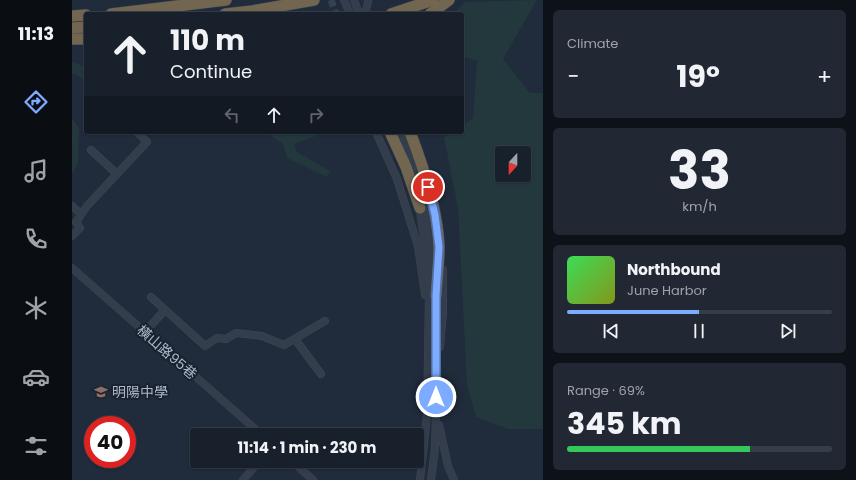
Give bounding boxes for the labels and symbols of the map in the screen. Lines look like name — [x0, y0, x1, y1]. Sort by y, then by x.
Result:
north arrow — [495, 146, 531, 182]
pin — [411, 170, 445, 204]
street label: 橫山路95巷 — [133, 320, 201, 384]
position arrow — [415, 376, 457, 418]
place label: 明陽中學 — [112, 382, 168, 402]
school or university icon: 明陽中學 — [93, 384, 109, 400]
speed limit sign: 40 — [84, 416, 136, 468]

